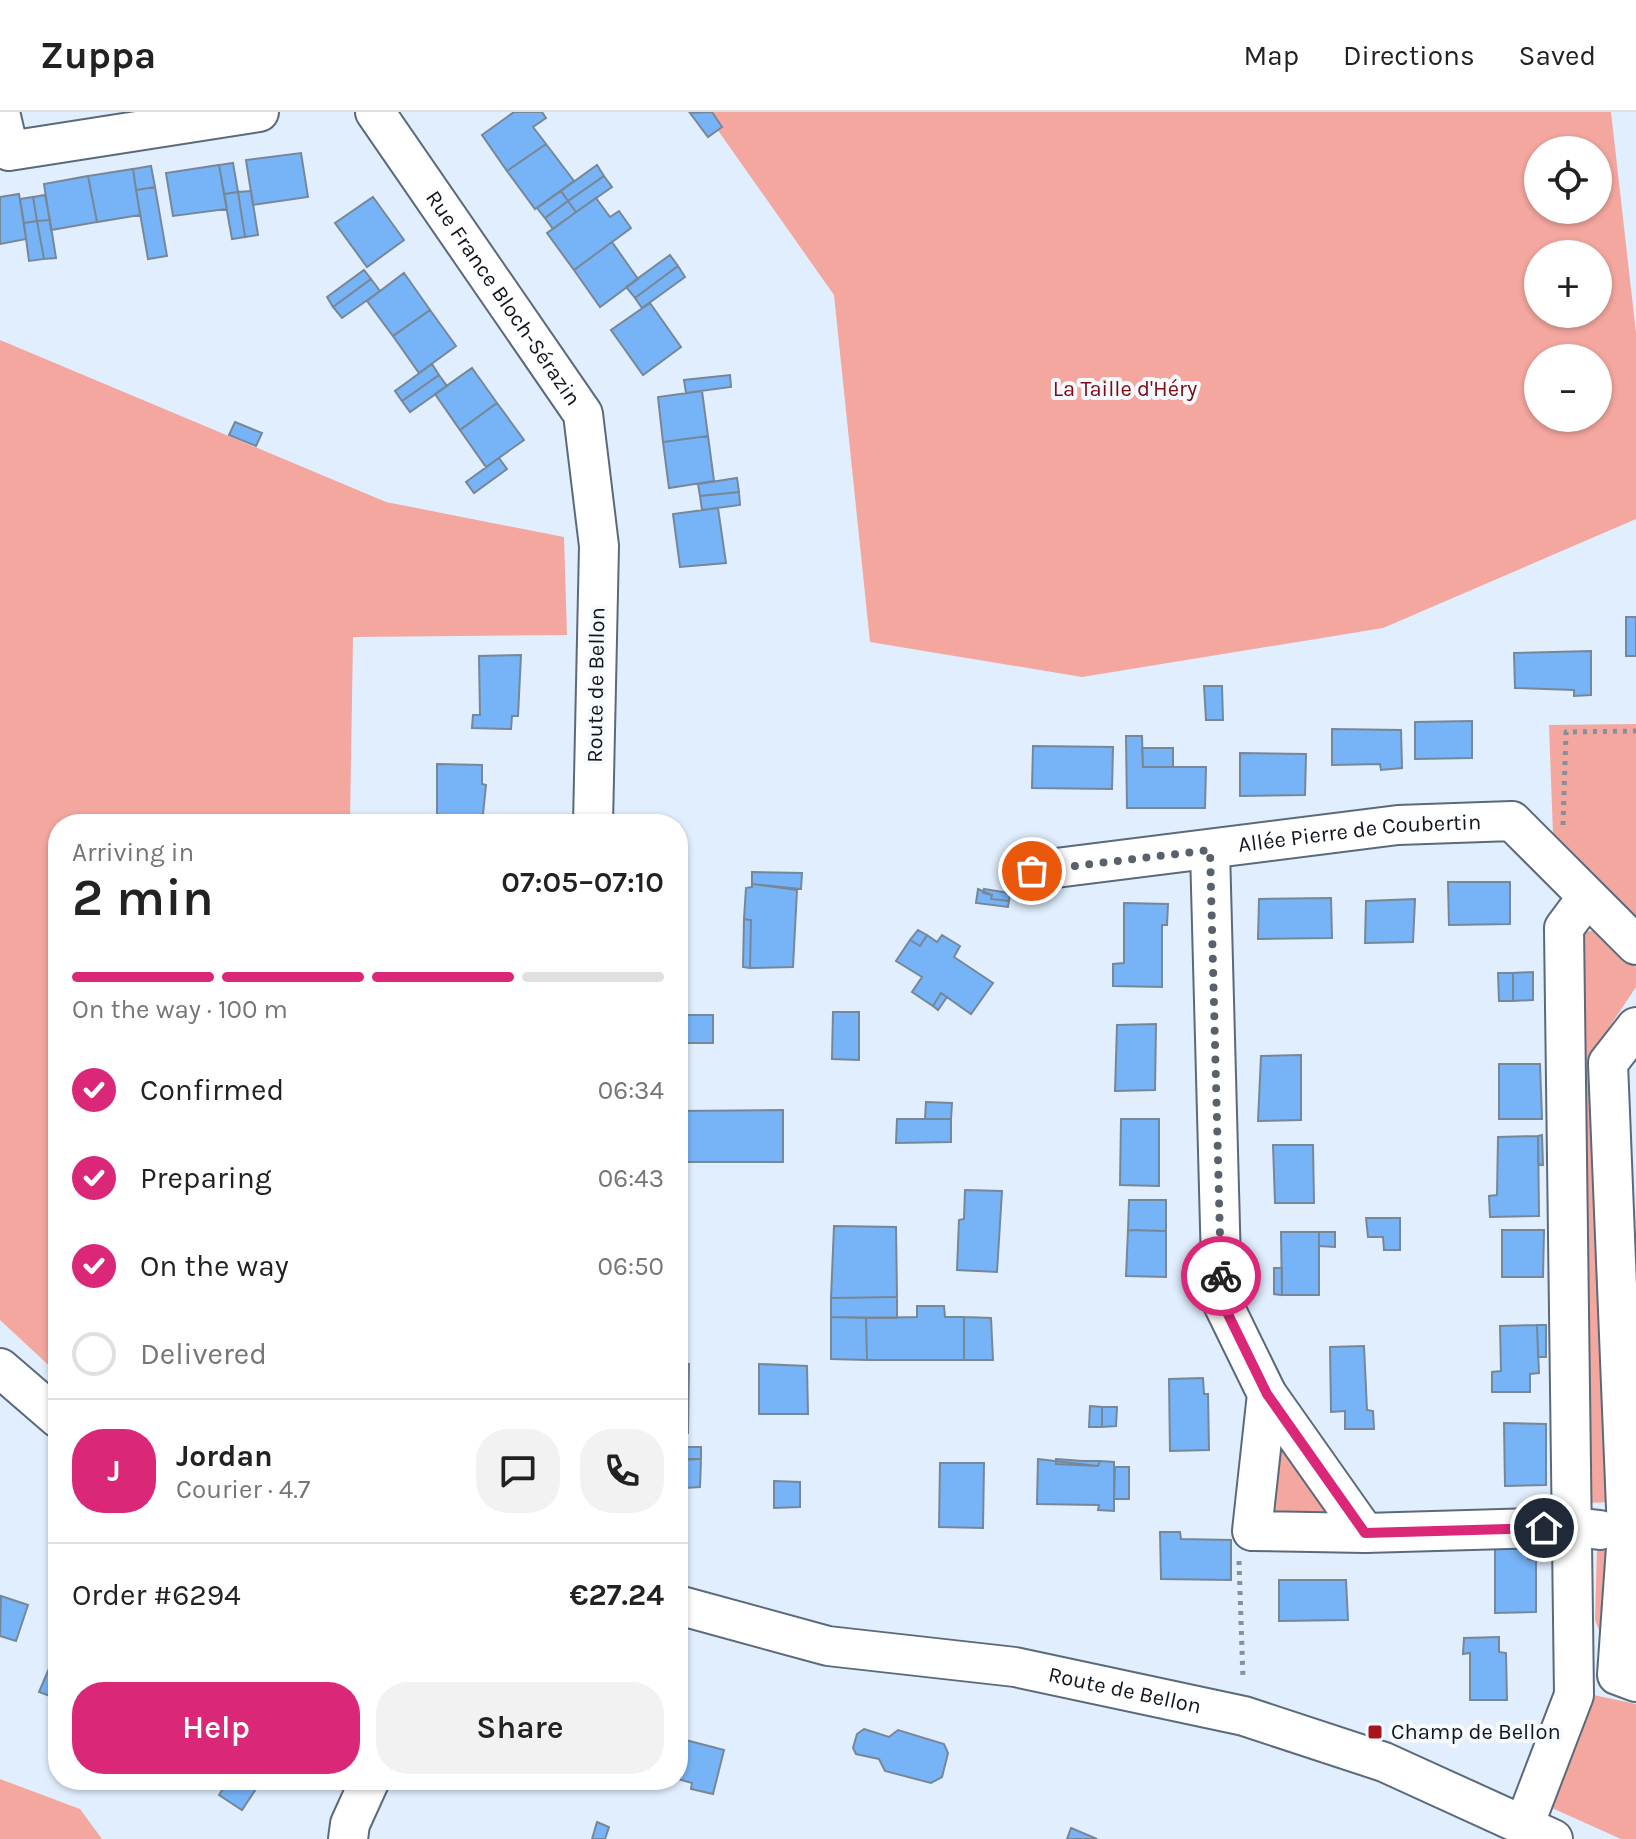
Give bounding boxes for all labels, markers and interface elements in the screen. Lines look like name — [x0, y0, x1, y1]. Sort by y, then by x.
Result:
text: Zuppa — [40, 33, 156, 78]
text: Map — [1244, 39, 1299, 72]
text: Directions — [1343, 39, 1475, 72]
text: Saved — [1519, 39, 1596, 72]
map controls — [1524, 136, 1612, 432]
button: locate — [1524, 136, 1612, 224]
street label: Rue France Bloch-Sérazin — [420, 186, 586, 411]
button: + — [1524, 240, 1612, 328]
button: − — [1524, 344, 1612, 432]
park label: La Taille d'Héry — [1053, 376, 1197, 402]
street label: Route de Bellon — [582, 607, 610, 763]
street label: Allée Pierre de Coubertin — [1237, 809, 1482, 858]
text: Arriving in — [72, 837, 194, 868]
pin — [998, 837, 1066, 905]
icon: bag — [1010, 849, 1054, 893]
text: 07:05–07:10 — [501, 864, 664, 900]
text: 2 min — [72, 867, 214, 928]
text: On the way · 100 m — [72, 994, 288, 1025]
icon: check — [72, 1068, 116, 1112]
text: Confirmed — [140, 1072, 284, 1108]
text: 06:34 — [598, 1075, 664, 1106]
icon: check — [72, 1156, 116, 1200]
text: Preparing — [140, 1160, 272, 1196]
text: 06:43 — [598, 1163, 664, 1194]
courier — [1181, 1236, 1261, 1316]
icon: check — [72, 1244, 116, 1288]
text: On the way — [140, 1248, 289, 1284]
text: 06:50 — [598, 1251, 664, 1282]
icon: bike — [1199, 1254, 1243, 1298]
text: Delivered — [140, 1336, 267, 1372]
button: chat — [476, 1429, 560, 1513]
button: phone — [580, 1429, 664, 1513]
text: Jordan — [176, 1438, 273, 1474]
text: J — [107, 1453, 121, 1489]
text: Courier · 4.7 — [176, 1474, 310, 1505]
pin — [1510, 1494, 1578, 1562]
icon: home — [1522, 1506, 1566, 1550]
text: Order #6294 — [72, 1577, 241, 1613]
text: €27.24 — [569, 1577, 664, 1613]
street label: Route de Bellon — [1046, 1661, 1204, 1720]
button: Help — [72, 1682, 360, 1774]
button: Share — [376, 1682, 664, 1774]
place label: Champ de Bellon — [1391, 1719, 1561, 1745]
marker: Champ de Bellon — [1366, 1723, 1384, 1741]

